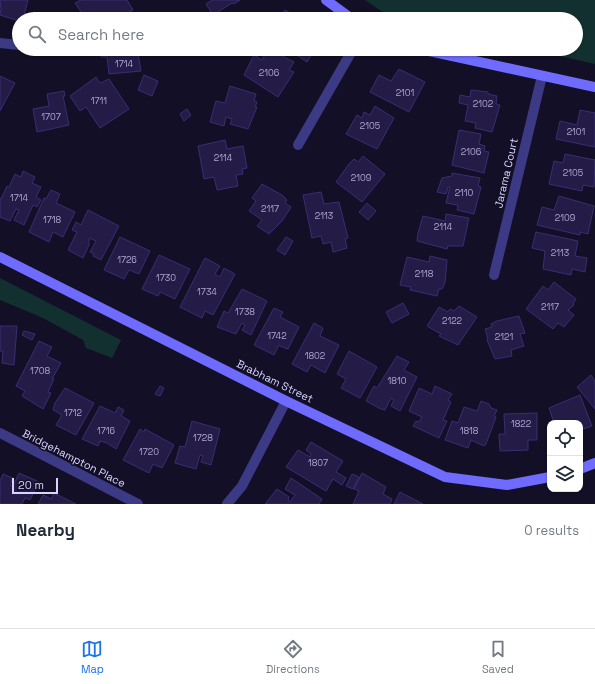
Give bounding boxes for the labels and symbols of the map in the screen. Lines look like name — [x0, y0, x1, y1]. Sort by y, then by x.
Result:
house number: 1714 — [115, 58, 133, 70]
house number: 2106 — [259, 67, 280, 79]
house number: 2101 — [396, 87, 415, 99]
house number: 1711 — [91, 95, 107, 107]
house number: 2102 — [473, 98, 493, 110]
house number: 1707 — [41, 111, 61, 123]
house number: 2105 — [360, 120, 380, 132]
house number: 2101 — [567, 126, 586, 138]
street label: Jarama Court — [491, 137, 521, 209]
house number: 2106 — [461, 146, 482, 158]
house number: 2114 — [214, 152, 233, 164]
house number: 2105 — [563, 167, 583, 179]
house number: 2109 — [351, 172, 371, 184]
house number: 2110 — [455, 187, 474, 199]
house number: 1714 — [10, 192, 28, 204]
house number: 2117 — [261, 203, 279, 215]
house number: 2113 — [315, 210, 333, 222]
house number: 2109 — [555, 212, 575, 224]
house number: 1718 — [43, 214, 61, 226]
house number: 2114 — [434, 221, 453, 233]
house number: 2113 — [551, 247, 569, 259]
house number: 1726 — [117, 254, 137, 266]
house number: 2118 — [415, 268, 434, 280]
house number: 1730 — [156, 272, 176, 284]
house number: 1734 — [197, 286, 217, 298]
house number: 2117 — [541, 301, 559, 313]
house number: 1738 — [235, 306, 255, 318]
house number: 2122 — [442, 315, 462, 327]
house number: 1742 — [267, 330, 287, 342]
house number: 2121 — [495, 331, 513, 343]
house number: 1802 — [305, 350, 325, 362]
street label: Brabham Street — [234, 356, 316, 406]
house number: 1708 — [30, 365, 50, 377]
house number: 1810 — [388, 375, 407, 387]
house number: 1712 — [64, 407, 82, 419]
house number: 1822 — [511, 418, 531, 430]
house number: 1716 — [97, 425, 115, 437]
house number: 1818 — [460, 425, 479, 437]
street label: Bridgehampton Place — [20, 426, 128, 490]
house number: 1728 — [193, 432, 213, 444]
house number: 1720 — [139, 446, 159, 458]
house number: 1807 — [308, 457, 328, 469]
scale bar — [12, 476, 58, 495]

